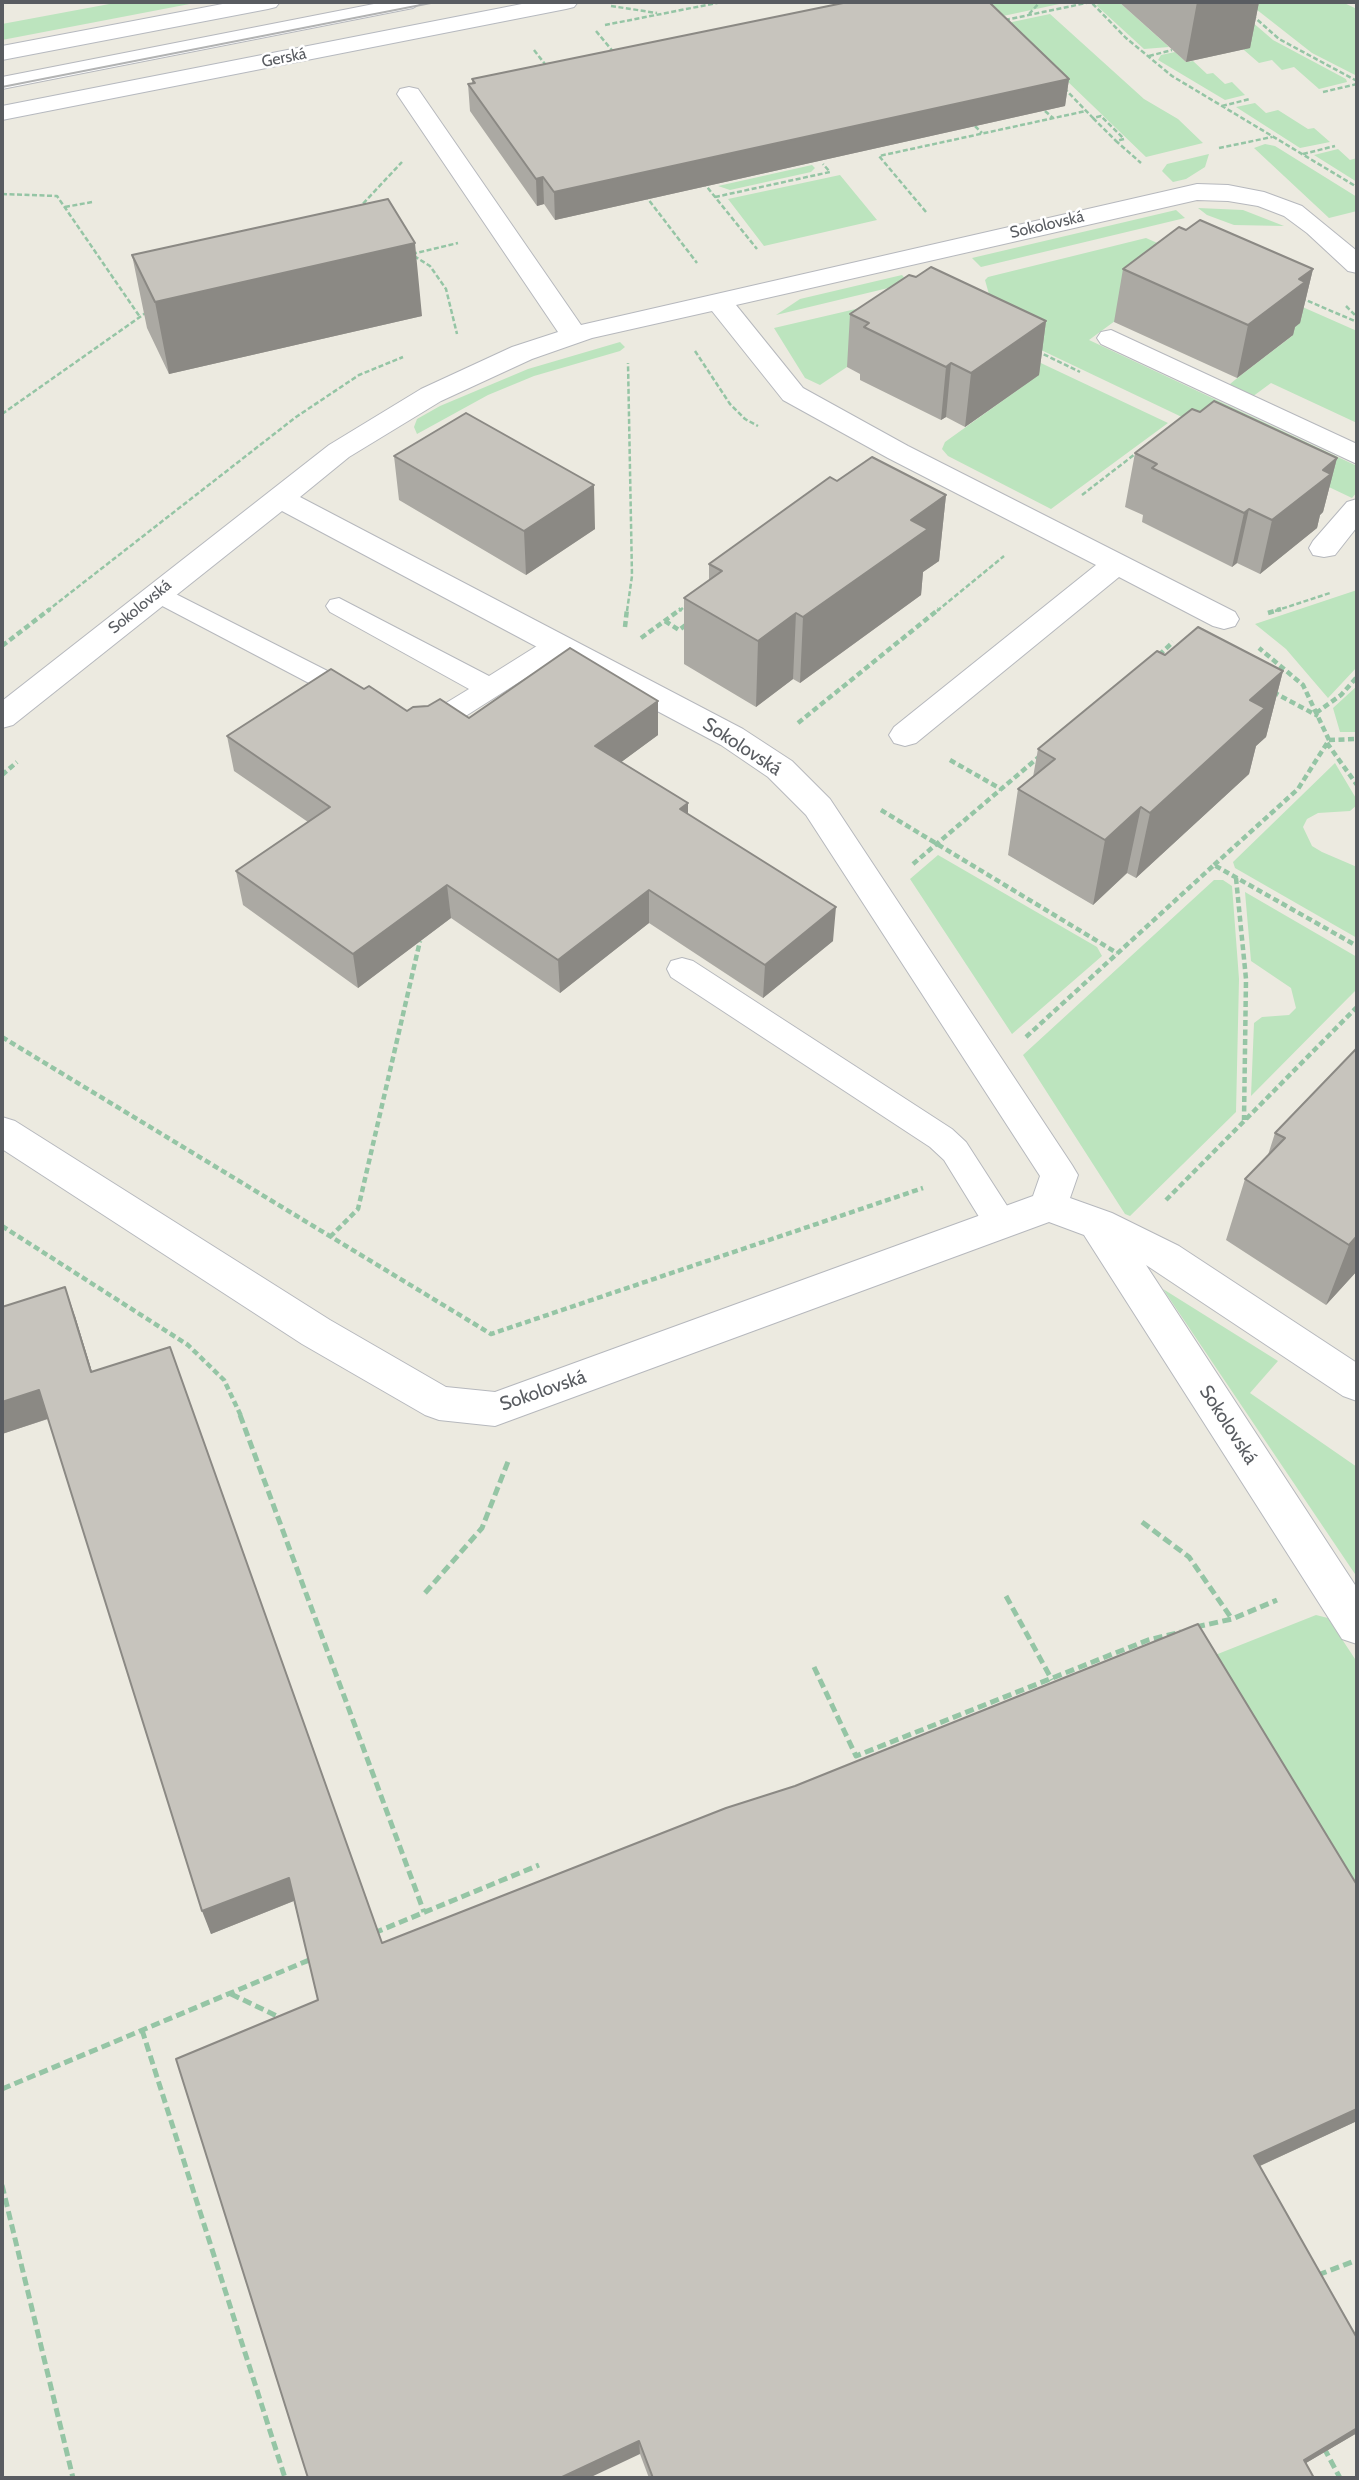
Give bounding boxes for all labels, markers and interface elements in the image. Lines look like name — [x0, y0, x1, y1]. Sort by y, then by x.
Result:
street label: Gerská — [260, 44, 308, 72]
street label: Sokolovská — [1008, 207, 1086, 243]
street label: Sokolovská — [105, 576, 175, 638]
street label: Sokolovská — [698, 713, 786, 781]
street label: Sokolovská — [497, 1366, 589, 1416]
street label: Sokolovská — [1194, 1381, 1262, 1469]

